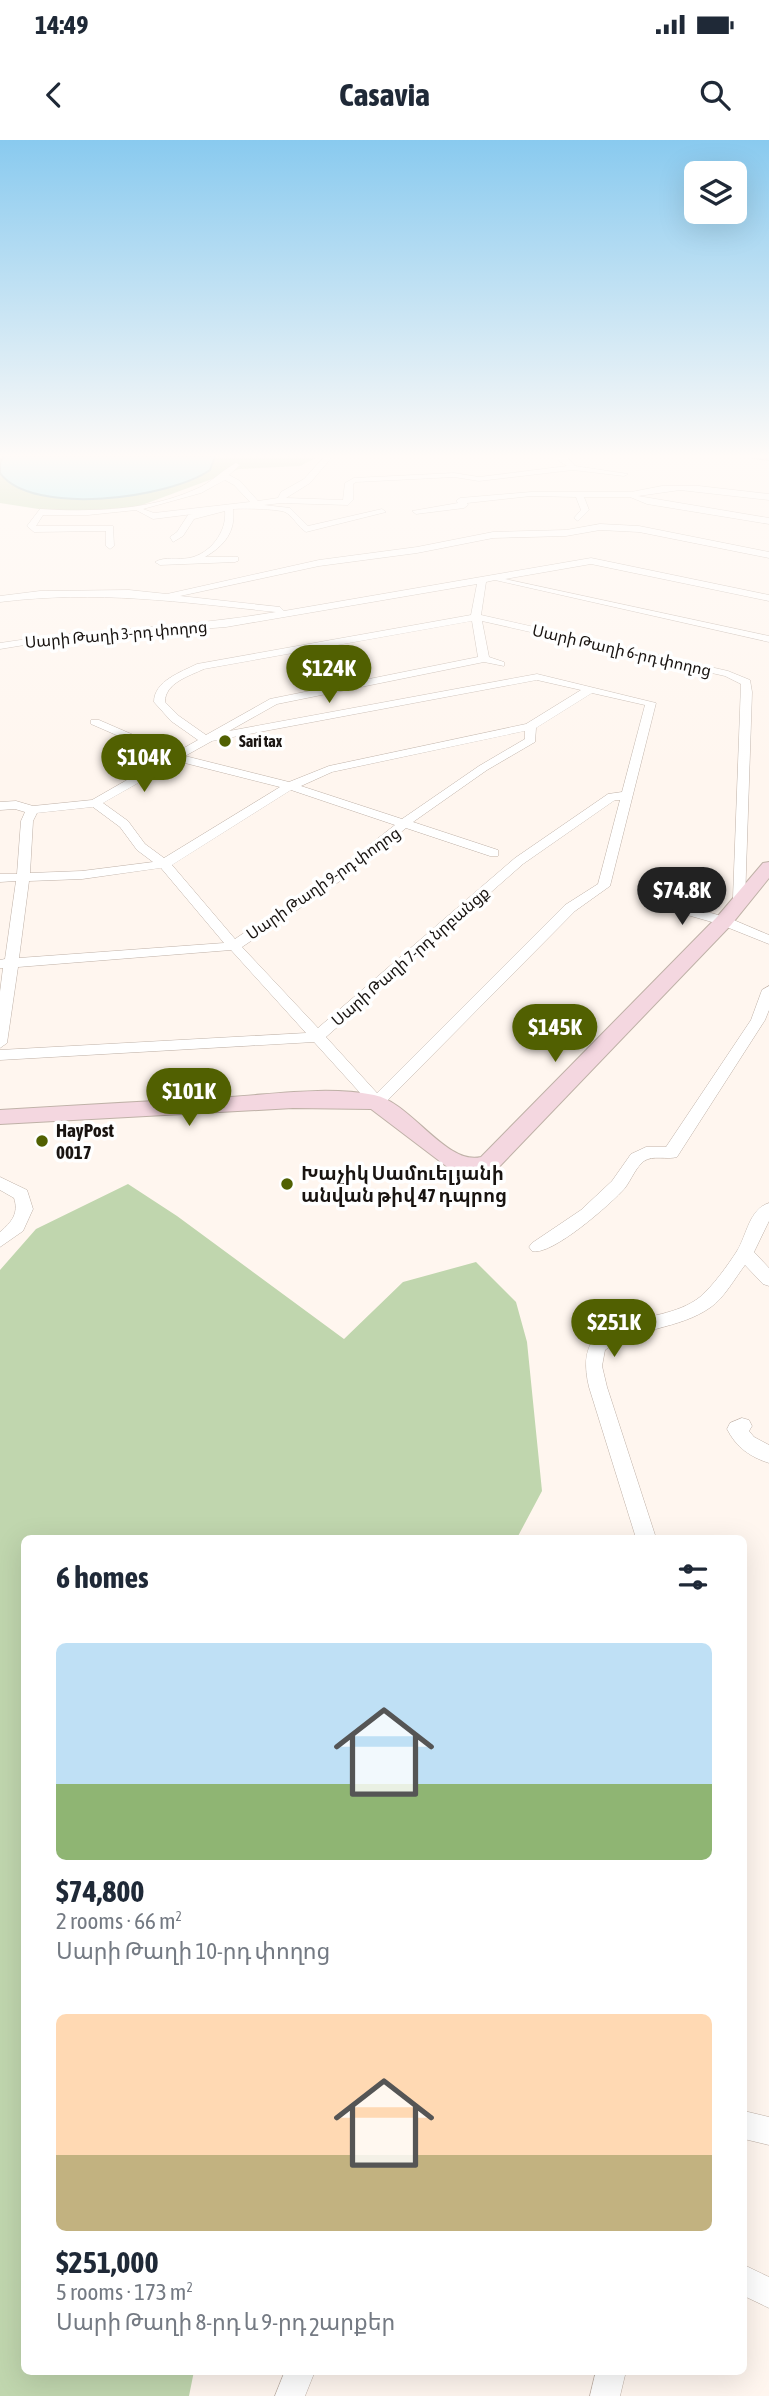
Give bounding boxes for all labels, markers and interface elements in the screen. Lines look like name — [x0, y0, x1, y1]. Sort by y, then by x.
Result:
text: 14:49 — [35, 10, 89, 40]
icon: back — [35, 76, 73, 114]
text: Casavia — [339, 76, 430, 113]
icon: search — [696, 76, 734, 114]
map controls — [684, 161, 747, 224]
button: layers — [684, 161, 747, 224]
street label: Սարի Թաղի 3-րդ փողոց — [24, 617, 208, 652]
street label: Սարի Թաղի 6-րդ փողոց — [530, 621, 713, 680]
pin: $124K — [280, 645, 378, 705]
text: $124K — [302, 655, 356, 681]
place label: Sari tax — [239, 732, 283, 750]
marker: Sari tax — [217, 733, 233, 749]
pin: $104K — [95, 734, 193, 794]
text: $104K — [117, 744, 171, 770]
street label: Սարի Թաղի 9-րդ փողոց — [243, 823, 404, 944]
pin: $74.8K — [625, 868, 739, 927]
text: $74.8K — [653, 877, 711, 903]
street label: Սարի Թաղի 7-րդ նրբանցք — [328, 883, 493, 1030]
pin: $145K — [506, 1004, 604, 1064]
text: $145K — [528, 1014, 582, 1040]
pin: $101K — [140, 1068, 238, 1128]
text: $101K — [162, 1078, 216, 1104]
place label: HayPost 0017 — [56, 1119, 114, 1163]
marker: HayPost 0017 — [34, 1133, 50, 1149]
place label: Խաչիկ Սամուելյանի անվան թիվ 47 դպրոց — [301, 1162, 507, 1207]
marker: Խաչիկ Սամուելյանի անվան թիվ 47 դպրոց — [279, 1176, 295, 1192]
pin: $251K — [565, 1300, 663, 1359]
text: $251K — [587, 1309, 641, 1335]
icon: filters — [674, 1558, 712, 1596]
text: 6 homes — [56, 1560, 149, 1594]
icon: home — [321, 1689, 447, 1815]
text: $74,800 — [56, 1874, 144, 1908]
text: 2 rooms · 66 m² — [56, 1908, 182, 1934]
text: Սարի Թաղի 10-րդ փողոց — [56, 1938, 330, 1964]
icon: home — [321, 2060, 447, 2186]
text: $251,000 — [56, 2245, 159, 2279]
text: 5 rooms · 173 m² — [56, 2279, 193, 2305]
text: Սարի Թաղի 8-րդ և 9-րդ շարքեր — [56, 2309, 395, 2335]

